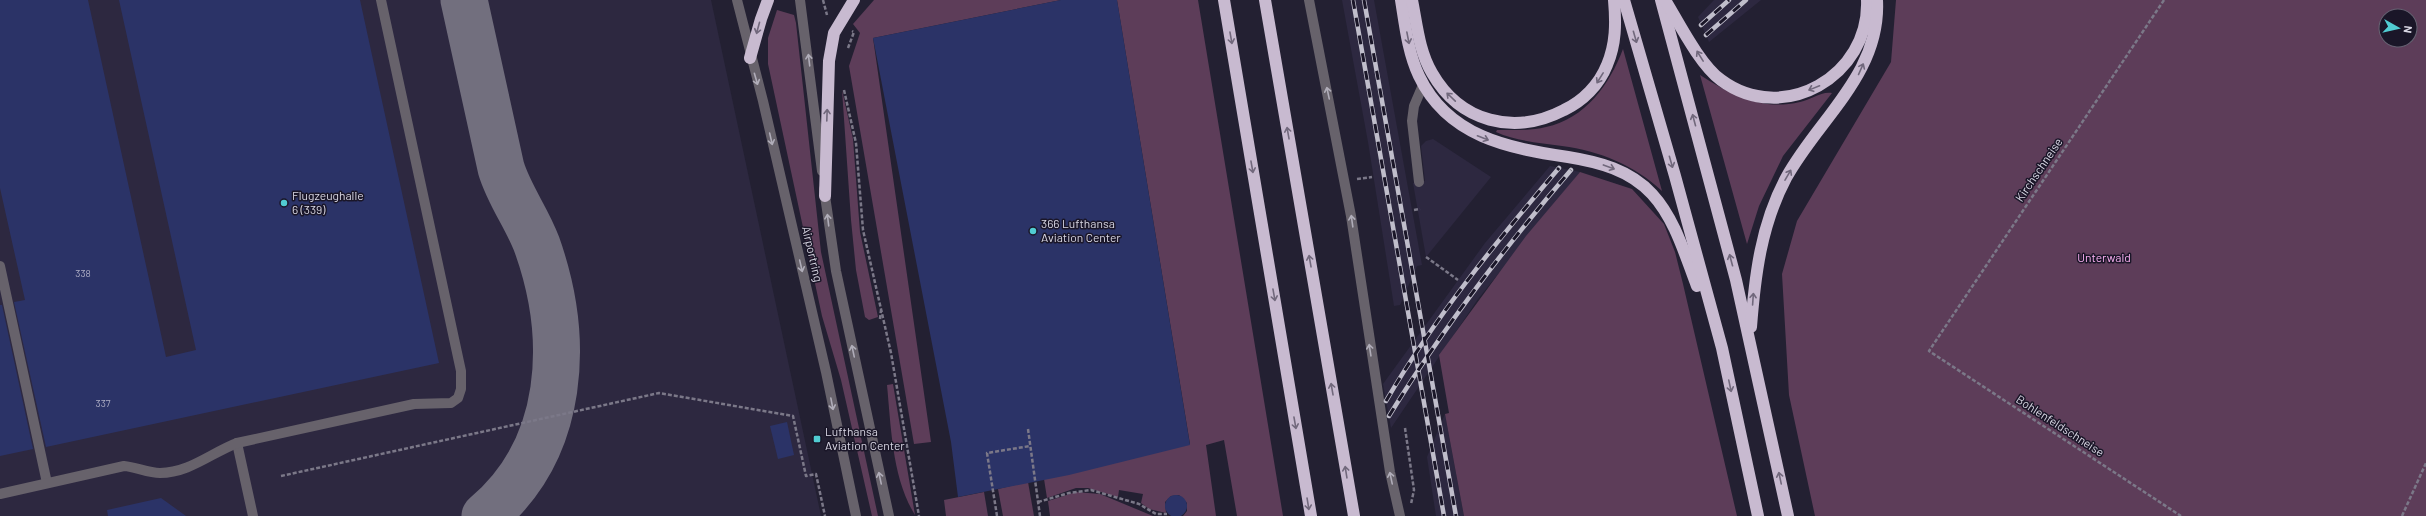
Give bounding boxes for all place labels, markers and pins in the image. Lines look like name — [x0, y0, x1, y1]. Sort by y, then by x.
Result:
place label: Flugzeughalle 6 (339) — [292, 188, 364, 216]
marker: Flugzeughalle 6 (339) — [279, 198, 289, 208]
place label: 366 Lufthansa Aviation Center — [1041, 216, 1121, 244]
marker: 366 Lufthansa Aviation Center — [1028, 226, 1038, 236]
place label: Lufthansa Aviation Center — [825, 424, 905, 452]
marker: Lufthansa Aviation Center — [812, 434, 822, 444]

